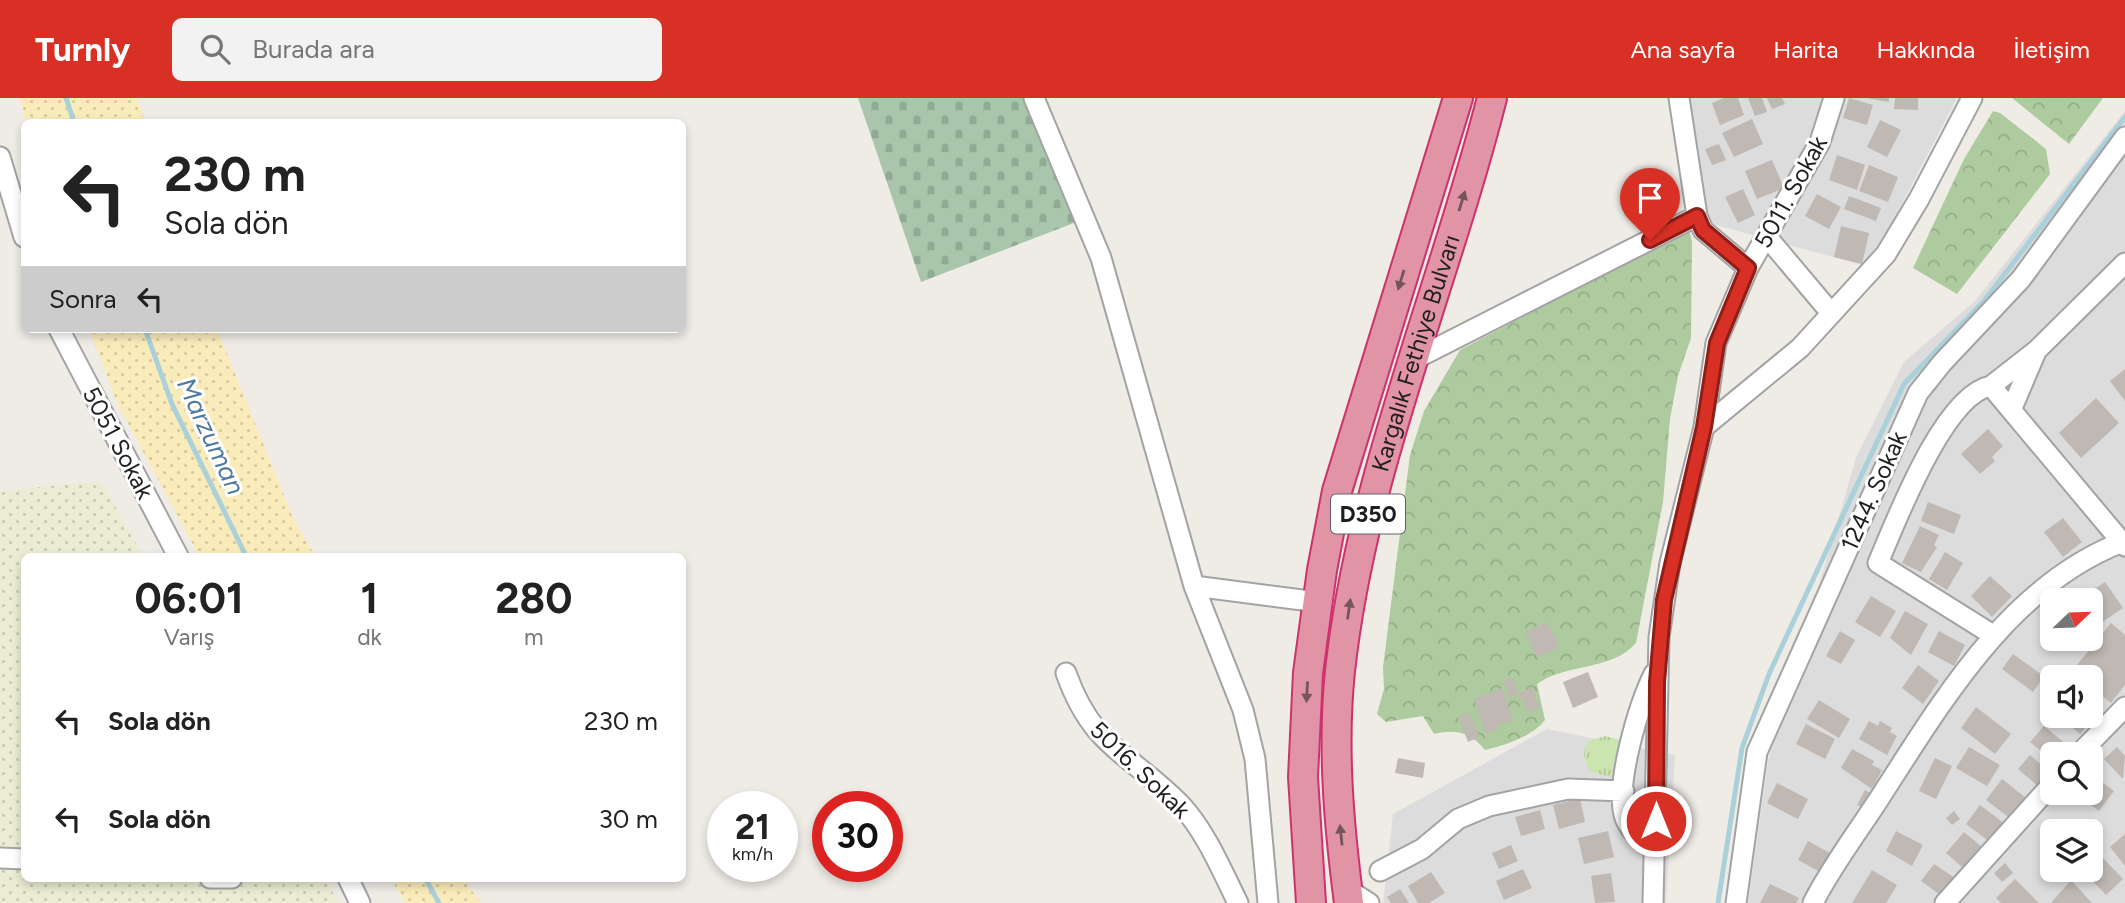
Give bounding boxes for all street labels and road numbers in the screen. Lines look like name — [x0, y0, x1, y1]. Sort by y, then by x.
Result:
street label: 5011. Sokak — [1748, 130, 1833, 253]
street label: Kargalık Fethiye Bulvarı — [1365, 231, 1466, 475]
street label: 5051 Sokak — [77, 382, 160, 504]
street label: 1244. Sokak — [1834, 426, 1913, 555]
road number: D350 — [1331, 494, 1405, 534]
street label: 5016. Sokak — [1084, 715, 1197, 825]

